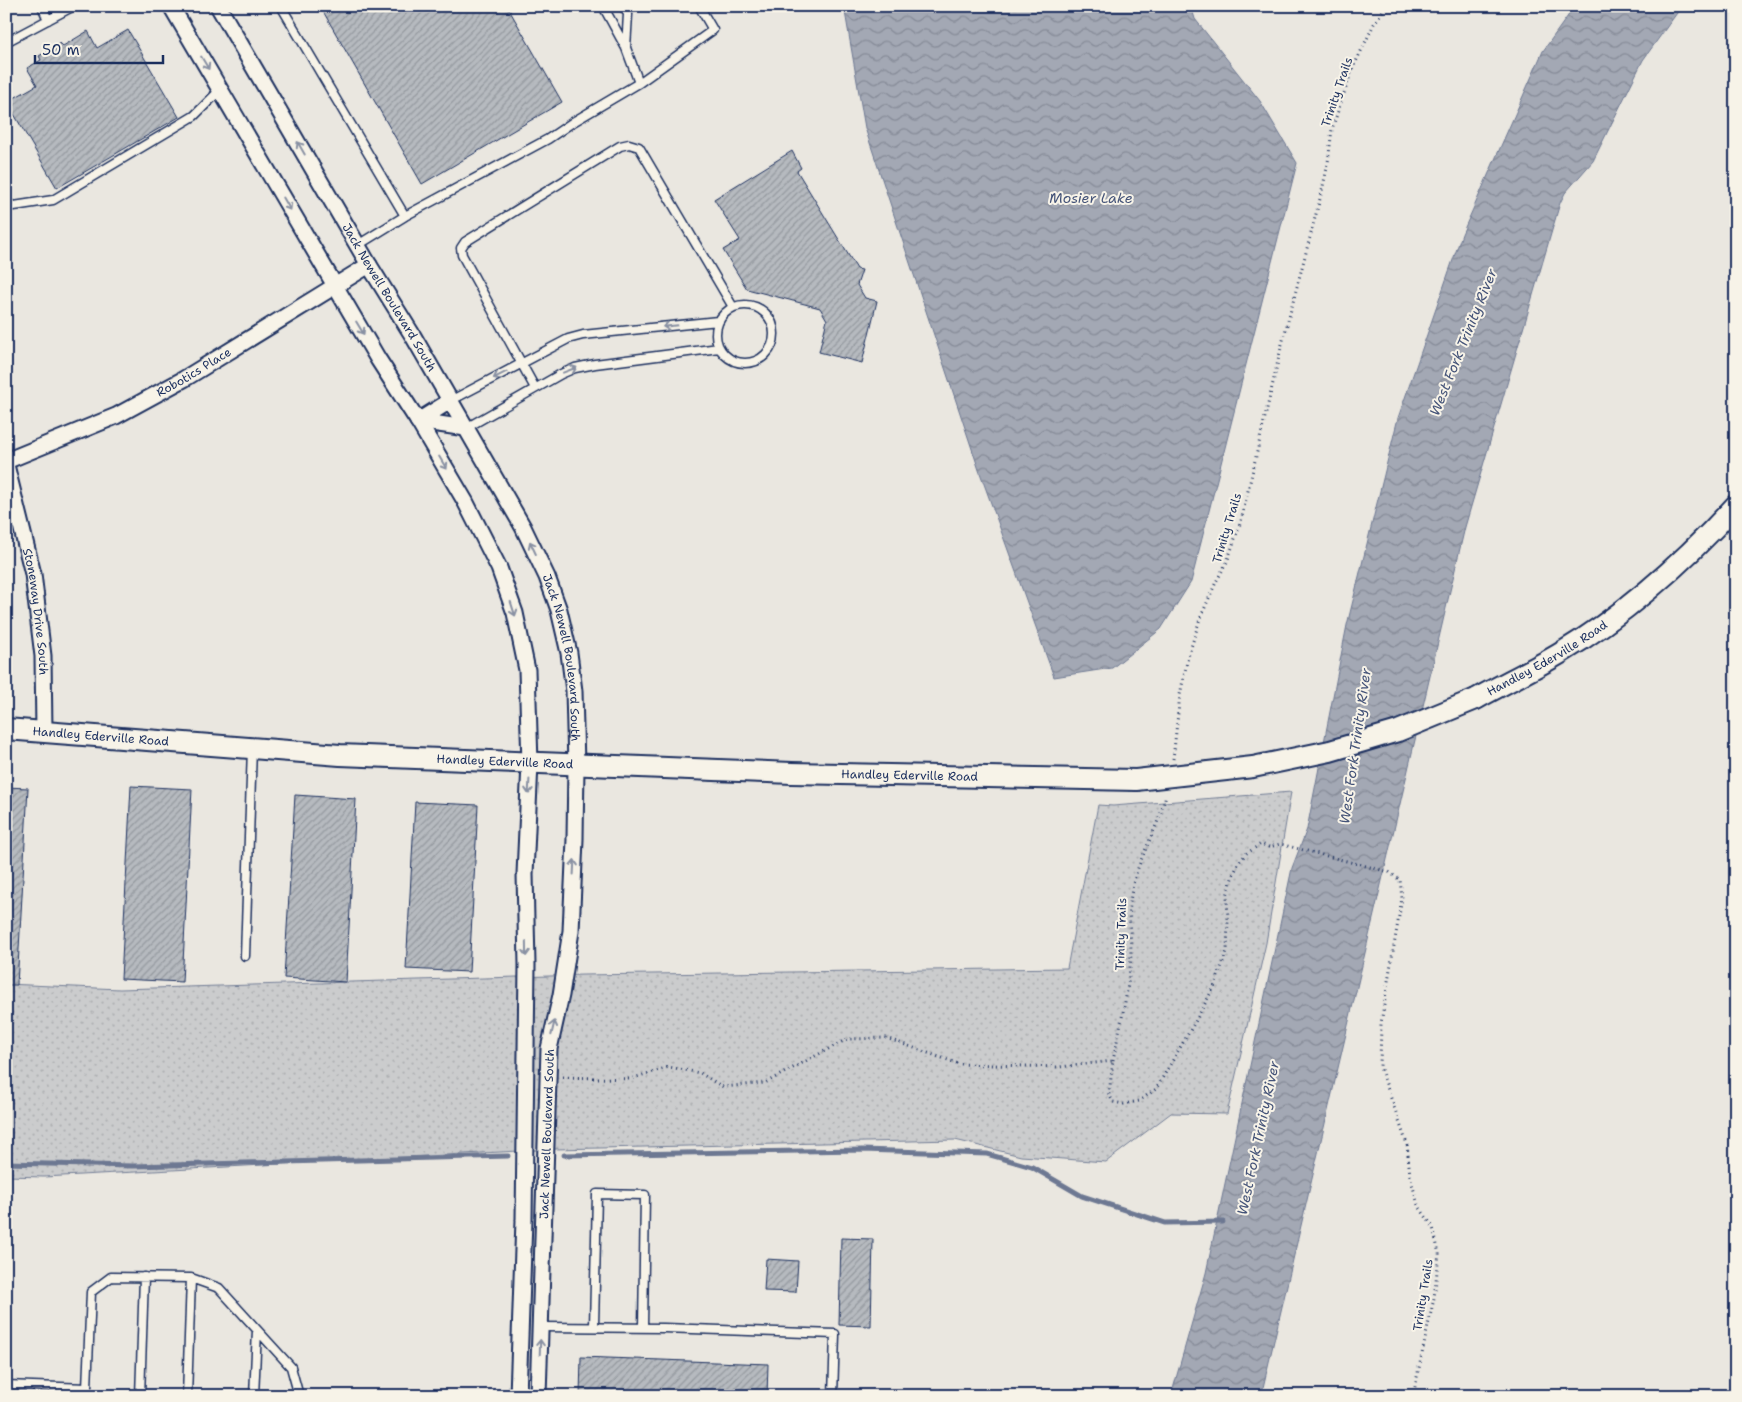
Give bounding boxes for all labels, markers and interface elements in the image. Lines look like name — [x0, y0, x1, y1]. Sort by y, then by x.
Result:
scale bar — [35, 32, 162, 64]
text: 50 m — [42, 40, 80, 60]
street label: Trinity Trails — [1318, 55, 1356, 129]
one-way arrow — [200, 56, 210, 70]
one-way arrow — [296, 140, 306, 155]
water label: Mosier Lake — [1049, 189, 1133, 207]
one-way arrow — [282, 196, 292, 210]
street label: Jack Newell Boulevard South — [338, 220, 440, 375]
water label: West Fork Trinity River — [1425, 265, 1501, 418]
one-way arrow — [355, 321, 365, 335]
one-way arrow — [662, 322, 678, 331]
street label: Robotics Place — [153, 344, 234, 401]
one-way arrow — [562, 365, 577, 374]
one-way arrow — [492, 370, 507, 380]
one-way arrow — [438, 455, 448, 469]
street label: Trinity Trails — [1209, 491, 1245, 565]
one-way arrow — [528, 540, 538, 555]
street label: Stoneway Drive South — [19, 547, 51, 675]
street label: Jack Newell Boulevard South — [539, 572, 583, 742]
one-way arrow — [509, 600, 518, 616]
street label: Handley Ederville Road — [1484, 616, 1611, 700]
water label: West Fork Trinity River — [1335, 667, 1375, 825]
street label: Handley Ederville Road — [32, 723, 170, 750]
street label: Handley Ederville Road — [436, 751, 574, 772]
street label: Handley Ederville Road — [841, 766, 979, 785]
one-way arrow — [524, 779, 533, 795]
one-way arrow — [569, 859, 578, 875]
street label: Trinity Trails — [1112, 897, 1130, 971]
one-way arrow — [522, 941, 531, 957]
one-way arrow — [549, 1020, 558, 1036]
street label: Jack Newell Boulevard South — [536, 1049, 558, 1219]
water label: West Fork Trinity River — [1233, 1059, 1283, 1217]
street label: Trinity Trails — [1409, 1258, 1437, 1332]
one-way arrow — [535, 1339, 544, 1355]

